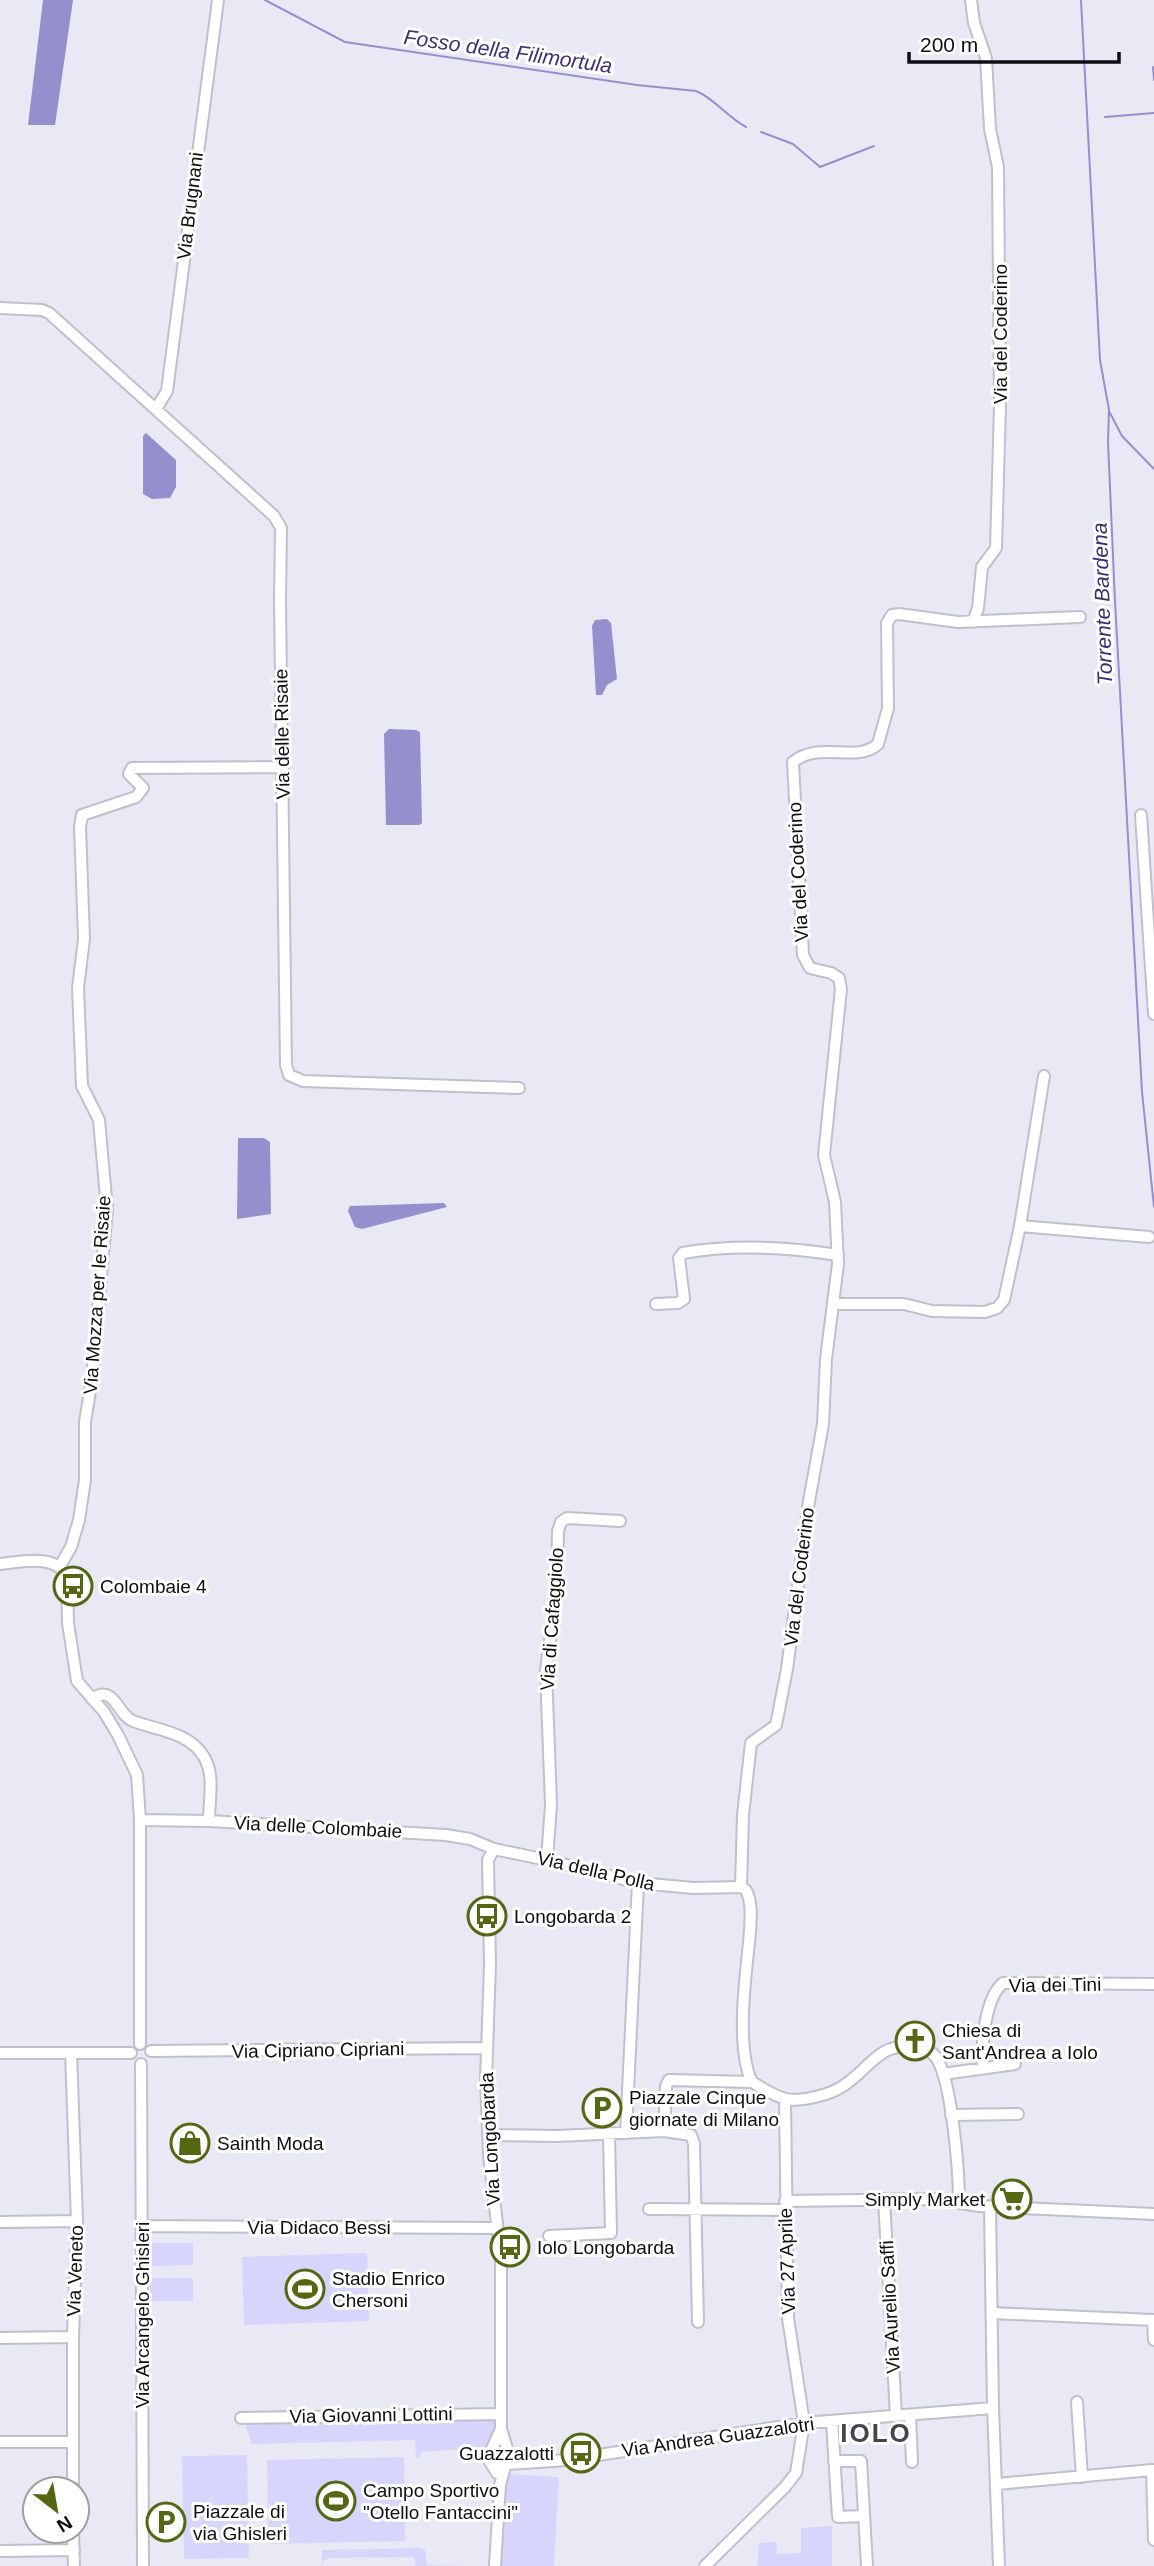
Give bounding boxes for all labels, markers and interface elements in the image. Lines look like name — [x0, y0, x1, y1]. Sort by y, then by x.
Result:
scale bar — [909, 21, 1119, 65]
water label: Fosso della Filimortula — [402, 25, 614, 77]
text: 200 m — [920, 33, 978, 56]
street label: Via Brugnani — [173, 151, 207, 261]
street label: Via del Coderino — [990, 264, 1011, 404]
water label: Torrente Bardena — [1088, 522, 1116, 686]
street label: Via delle Risaie — [270, 669, 294, 799]
street label: Via del Coderino — [784, 801, 812, 943]
street label: Via Mozza per le Risaie — [80, 1195, 114, 1395]
street label: Via del Coderino — [780, 1506, 818, 1648]
street label: Via di Cafaggiolo — [537, 1547, 567, 1691]
bus stop icon: Colombaie 4 — [52, 1565, 94, 1607]
place label: Colombaie 4 — [100, 1576, 207, 1597]
street label: Via delle Colombaie — [233, 1812, 403, 1842]
street label: Via della Polla — [535, 1847, 657, 1895]
bus stop icon: Longobarda 2 — [466, 1895, 508, 1937]
place label: Longobarda 2 — [514, 1906, 631, 1927]
street label: Via dei Tini — [1009, 1974, 1101, 1996]
church icon: Chiesa di Sant'Andrea a Iolo — [894, 2020, 936, 2062]
place label: Chiesa di Sant'Andrea a Iolo — [942, 2020, 1098, 2063]
street label: Via Cipriano Cipriani — [231, 2038, 405, 2062]
street label: Via Longobarda — [476, 2071, 504, 2206]
parking icon: Piazzale Cinque giornate di Milano — [581, 2087, 623, 2129]
place label: Piazzale Cinque giornate di Milano — [629, 2087, 779, 2130]
shop icon: Sainth Moda — [169, 2122, 211, 2164]
place label: Sainth Moda — [217, 2133, 324, 2154]
supermarket icon: Simply Market — [991, 2178, 1033, 2220]
place label: Simply Market — [865, 2189, 986, 2210]
street label: Via 27 Aprile — [775, 2207, 799, 2315]
street label: Via Didaco Bessi — [247, 2217, 391, 2238]
street label: Via Arcangelo Ghisleri — [132, 2222, 153, 2408]
street label: Via Veneto — [63, 2225, 87, 2317]
bus stop icon: Iolo Longobarda — [489, 2226, 531, 2268]
place label: Iolo Longobarda — [537, 2237, 675, 2258]
street label: Via Aurelio Saffi — [876, 2240, 904, 2374]
sports icon: Stadio Enrico Chersoni — [284, 2268, 326, 2310]
place label: Stadio Enrico Chersoni — [332, 2268, 445, 2311]
street label: Via Giovanni Lottini — [289, 2403, 453, 2427]
street label: Via Andrea Guazzalotri — [620, 2413, 816, 2461]
district label: IOLO — [840, 2418, 912, 2448]
bus stop icon: Guazzalotti — [560, 2432, 602, 2474]
place label: Guazzalotti — [459, 2443, 554, 2464]
north arrow — [21, 2475, 91, 2545]
sports icon: Campo Sportivo "Otello Fantaccini" — [315, 2480, 357, 2522]
place label: Campo Sportivo "Otello Fantaccini" — [363, 2480, 518, 2523]
parking icon: Piazzale di via Ghisleri — [145, 2501, 187, 2543]
place label: Piazzale di via Ghisleri — [193, 2501, 287, 2544]
text: N — [53, 2512, 76, 2537]

